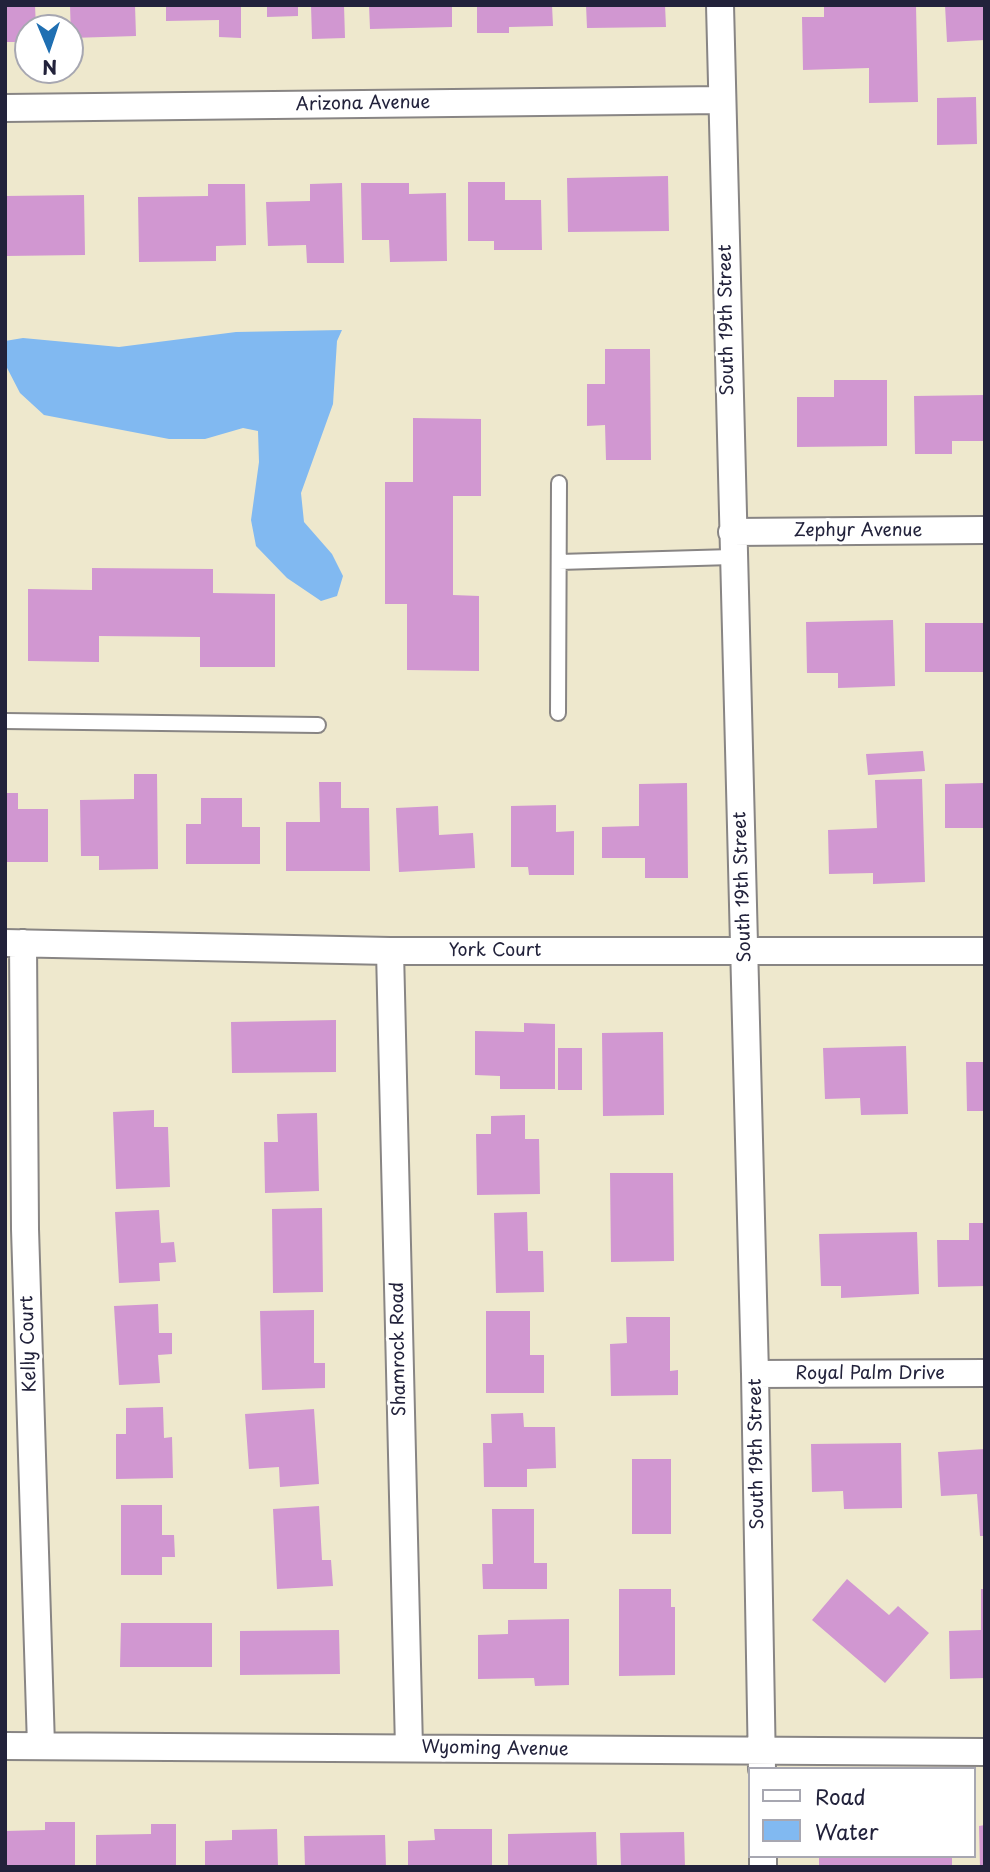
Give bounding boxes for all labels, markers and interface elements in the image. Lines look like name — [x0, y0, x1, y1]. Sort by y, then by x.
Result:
north arrow — [14, 14, 84, 84]
text: N — [42, 54, 58, 82]
street label: Arizona Avenue — [296, 92, 430, 116]
street label: South 19th Street — [715, 244, 739, 396]
street label: Zephyr Avenue — [794, 520, 922, 542]
street label: South 19th Street — [730, 811, 756, 963]
street label: York Court — [449, 940, 541, 962]
street label: Shamrock Road — [387, 1282, 411, 1416]
street label: Kelly Court — [17, 1295, 41, 1393]
street label: Royal Palm Drive — [795, 1363, 945, 1385]
street label: South 19th Street — [745, 1378, 769, 1530]
street label: Wyoming Avenue — [421, 1737, 569, 1761]
legend — [748, 1767, 976, 1858]
text: Road — [815, 1780, 866, 1812]
text: Water — [815, 1815, 878, 1847]

